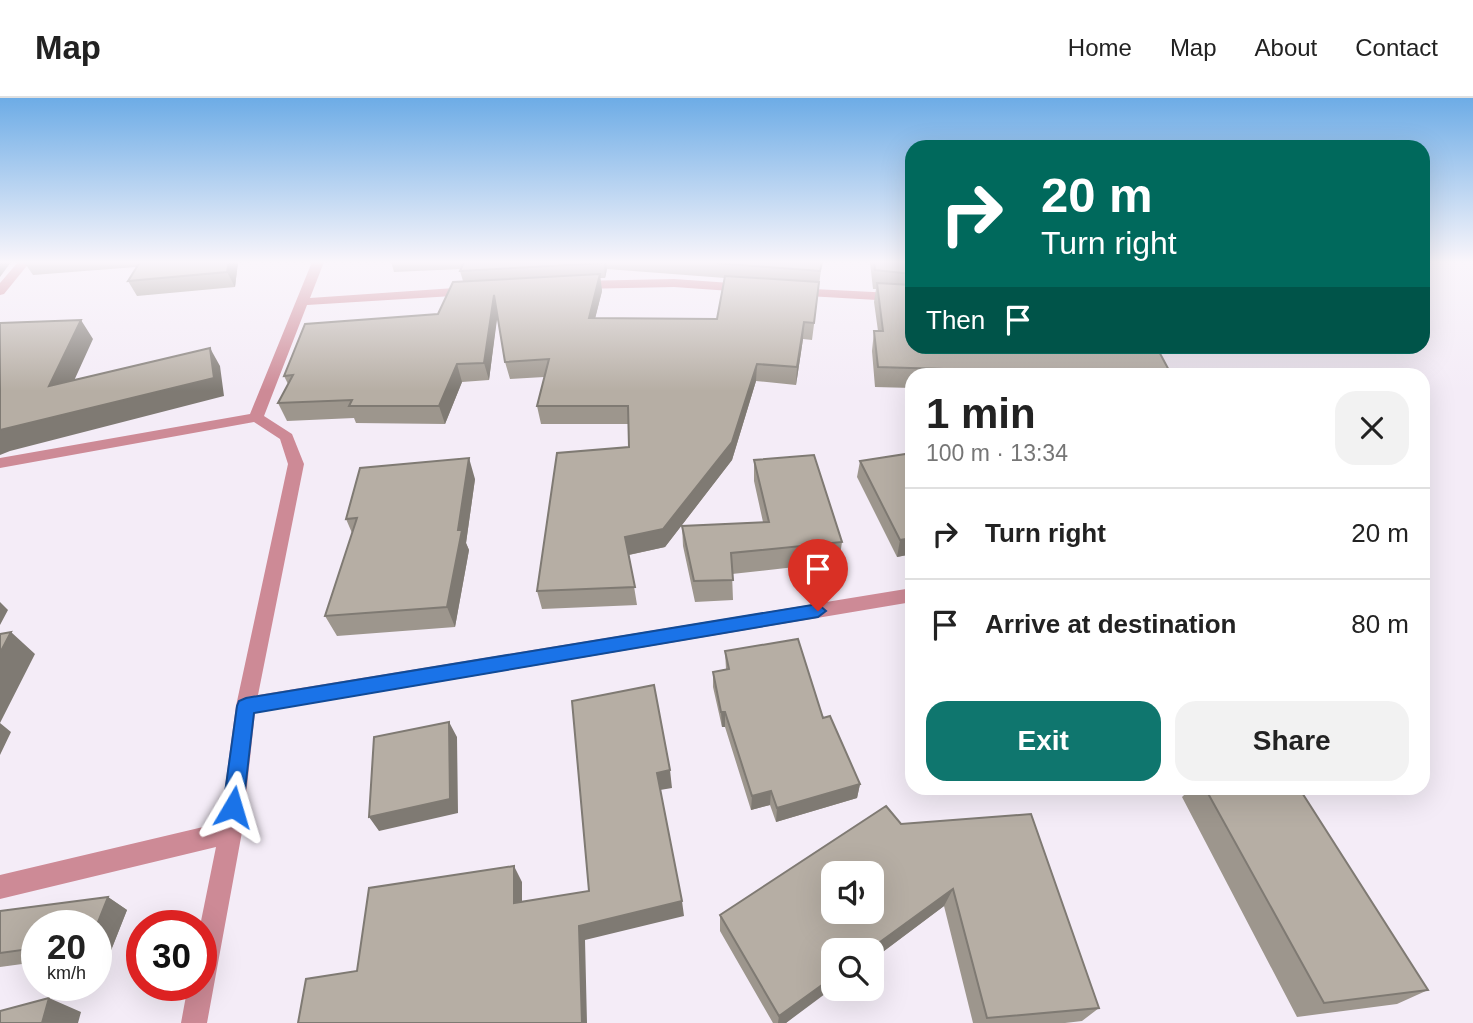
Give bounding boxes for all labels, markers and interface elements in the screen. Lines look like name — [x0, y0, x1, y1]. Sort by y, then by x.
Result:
text: Map — [35, 29, 101, 66]
text: Home — [1068, 34, 1132, 61]
text: Map — [1170, 34, 1217, 61]
text: About — [1255, 34, 1317, 61]
text: Contact — [1355, 34, 1438, 61]
icon: right — [926, 168, 1017, 259]
text: 20 m — [1041, 168, 1153, 222]
text: Turn right — [1041, 225, 1177, 261]
icon: arrive — [999, 301, 1037, 339]
text: Then — [926, 305, 985, 335]
text: 1 min — [926, 390, 1036, 437]
button: close — [1335, 391, 1409, 465]
text: 100 m · 13:34 — [926, 440, 1068, 466]
icon: right — [926, 515, 964, 553]
text: Turn right — [985, 518, 1106, 548]
text: 20 m — [1351, 518, 1409, 548]
pin — [788, 539, 848, 611]
icon: arrive — [799, 550, 837, 588]
icon: arrive — [926, 606, 964, 644]
text: Arrive at destination — [985, 609, 1236, 639]
text: 80 m — [1351, 609, 1409, 639]
button: Exit — [926, 701, 1161, 781]
button: Share — [1175, 701, 1409, 781]
position arrow — [196, 770, 270, 844]
map controls — [821, 861, 884, 1001]
button: sound — [821, 861, 884, 924]
speed limit sign: 30 — [126, 910, 217, 1001]
text: 20 — [47, 927, 86, 966]
button: search — [821, 938, 884, 1001]
text: km/h — [47, 963, 86, 983]

